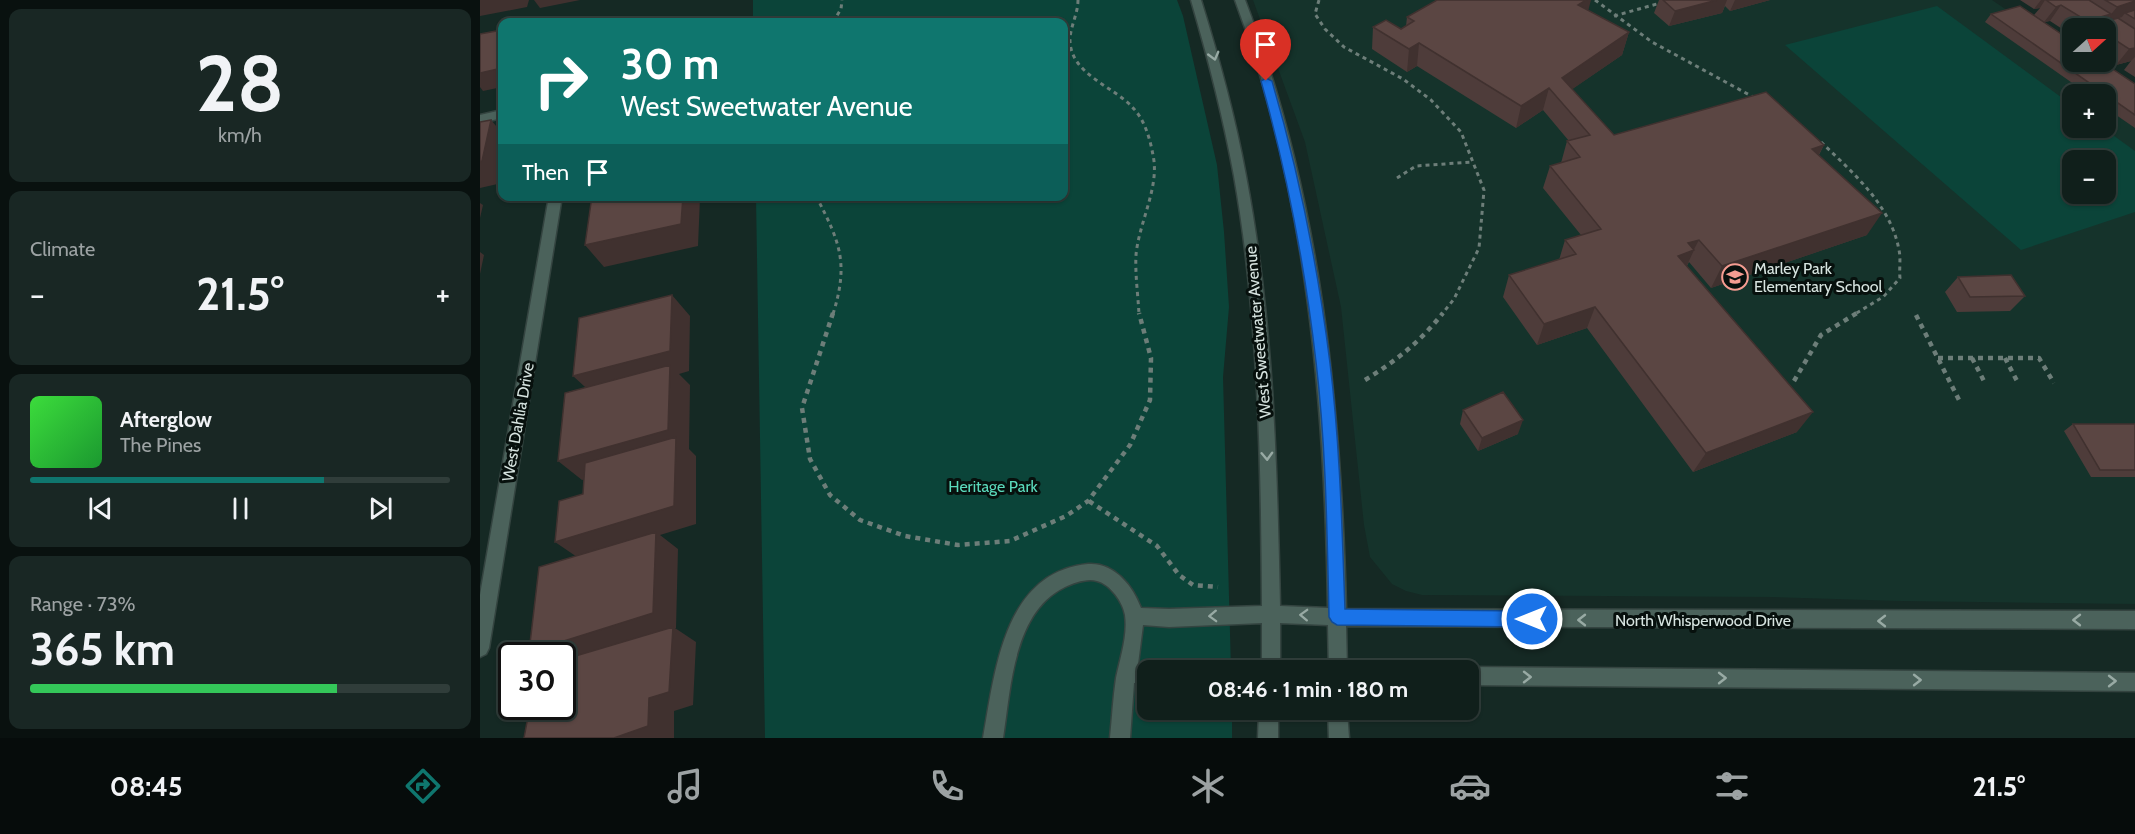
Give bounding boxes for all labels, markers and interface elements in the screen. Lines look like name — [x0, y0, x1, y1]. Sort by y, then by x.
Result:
north arrow — [2062, 18, 2116, 72]
map controls — [2062, 18, 2116, 204]
pin — [1240, 19, 1291, 81]
icon: arrive — [1249, 28, 1282, 61]
text: 28 — [196, 36, 284, 131]
text: 30 m — [621, 38, 719, 90]
icon: right — [522, 42, 600, 120]
one-way arrow — [1206, 50, 1219, 60]
button: + — [2062, 84, 2116, 138]
text: West Sweetwater Avenue — [621, 90, 913, 123]
text: km/h — [218, 123, 262, 147]
button: − — [2062, 150, 2116, 204]
icon: arrive — [581, 156, 614, 189]
text: Then — [522, 159, 569, 186]
text: Climate — [30, 237, 95, 261]
street label: West Sweetwater Avenue — [1241, 245, 1275, 419]
place label: Marley Park Elementary School — [1754, 259, 1882, 296]
school or university icon: Marley Park Elementary School — [1720, 262, 1750, 292]
text: 21.5° — [196, 267, 284, 321]
text: − — [30, 274, 45, 314]
text: + — [435, 274, 450, 314]
street label: West Dahlia Drive — [498, 361, 538, 483]
text: Afterglow — [120, 406, 212, 433]
text: The Pines — [120, 433, 201, 457]
one-way arrow — [1261, 451, 1273, 460]
park label: Heritage Park — [948, 477, 1039, 496]
icon: previous — [84, 492, 117, 525]
icon: pause — [224, 492, 257, 525]
icon: next — [364, 492, 397, 525]
position arrow — [1500, 587, 1564, 651]
text: Range · 73% — [30, 592, 136, 616]
one-way arrow — [1300, 609, 1309, 622]
one-way arrow — [1208, 610, 1217, 623]
street label: North Whisperwood Drive — [1615, 611, 1791, 630]
one-way arrow — [1577, 613, 1586, 626]
one-way arrow — [2072, 614, 2081, 626]
one-way arrow — [1877, 615, 1886, 627]
text: 365 km — [30, 622, 175, 676]
speed limit sign: 30 — [498, 642, 576, 720]
one-way arrow — [1522, 671, 1531, 683]
one-way arrow — [1717, 672, 1726, 684]
one-way arrow — [1912, 674, 1921, 686]
one-way arrow — [2107, 675, 2116, 687]
text: 08:46 · 1 min · 180 m — [1208, 676, 1408, 703]
icon: directions — [402, 765, 444, 807]
icon: music — [664, 765, 706, 807]
icon: phone — [926, 765, 968, 807]
icon: climate — [1187, 765, 1229, 807]
icon: car — [1449, 765, 1491, 807]
icon: filters — [1711, 765, 1753, 807]
text: 08:45 — [110, 770, 183, 803]
text: 21.5° — [1973, 770, 2025, 803]

